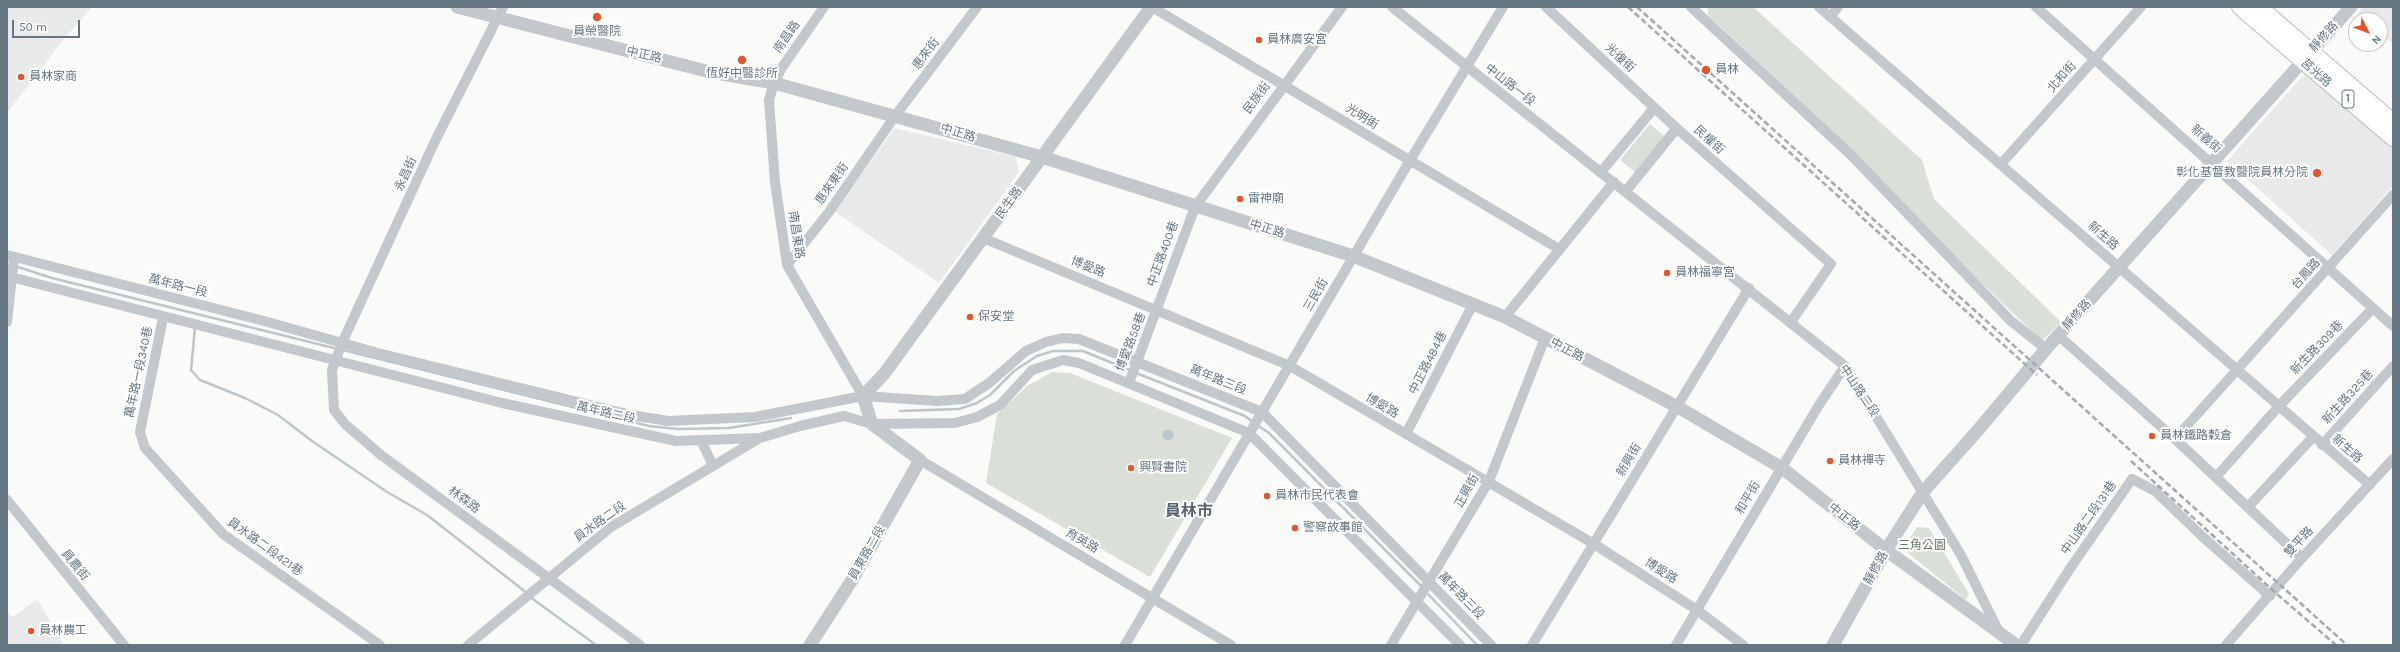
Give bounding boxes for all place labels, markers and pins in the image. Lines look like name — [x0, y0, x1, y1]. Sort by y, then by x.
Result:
marker: 員榮醫院 — [591, 11, 603, 23]
place label: 員榮醫院 — [573, 25, 621, 39]
place label: 員林廣安宮 — [1267, 33, 1327, 47]
marker: 員林廣安宮 — [1254, 35, 1264, 45]
marker: 恆好中醫診所 — [736, 54, 748, 66]
place label: 員林 — [1715, 63, 1739, 77]
marker: 員林 — [1700, 64, 1712, 76]
place label: 恆好中醫診所 — [706, 67, 778, 81]
place label: 員林家商 — [29, 70, 77, 84]
marker: 員林家商 — [16, 72, 26, 82]
place label: 彰化基督教醫院員林分院 — [2176, 166, 2308, 180]
marker: 彰化基督教醫院員林分院 — [2311, 167, 2323, 179]
place label: 雷神廟 — [1248, 192, 1284, 206]
marker: 雷神廟 — [1235, 194, 1245, 204]
place label: 員林福寧宮 — [1675, 266, 1735, 280]
marker: 員林福寧宮 — [1662, 268, 1672, 278]
place label: 保安堂 — [978, 310, 1014, 324]
marker: 保安堂 — [965, 312, 975, 322]
place label: 員林鐵路穀倉 — [2160, 429, 2232, 443]
marker: 員林鐵路穀倉 — [2147, 431, 2157, 441]
place label: 員林禪寺 — [1838, 454, 1886, 468]
marker: 員林禪寺 — [1825, 456, 1835, 466]
place label: 興賢書院 — [1139, 461, 1187, 475]
marker: 興賢書院 — [1126, 463, 1136, 473]
place label: 員林市民代表會 — [1275, 489, 1359, 503]
marker: 員林市民代表會 — [1262, 491, 1272, 501]
place label: 警察故事館 — [1303, 521, 1363, 535]
marker: 警察故事館 — [1290, 523, 1300, 533]
place label: 員林農工 — [39, 624, 87, 638]
marker: 員林農工 — [26, 626, 36, 636]

